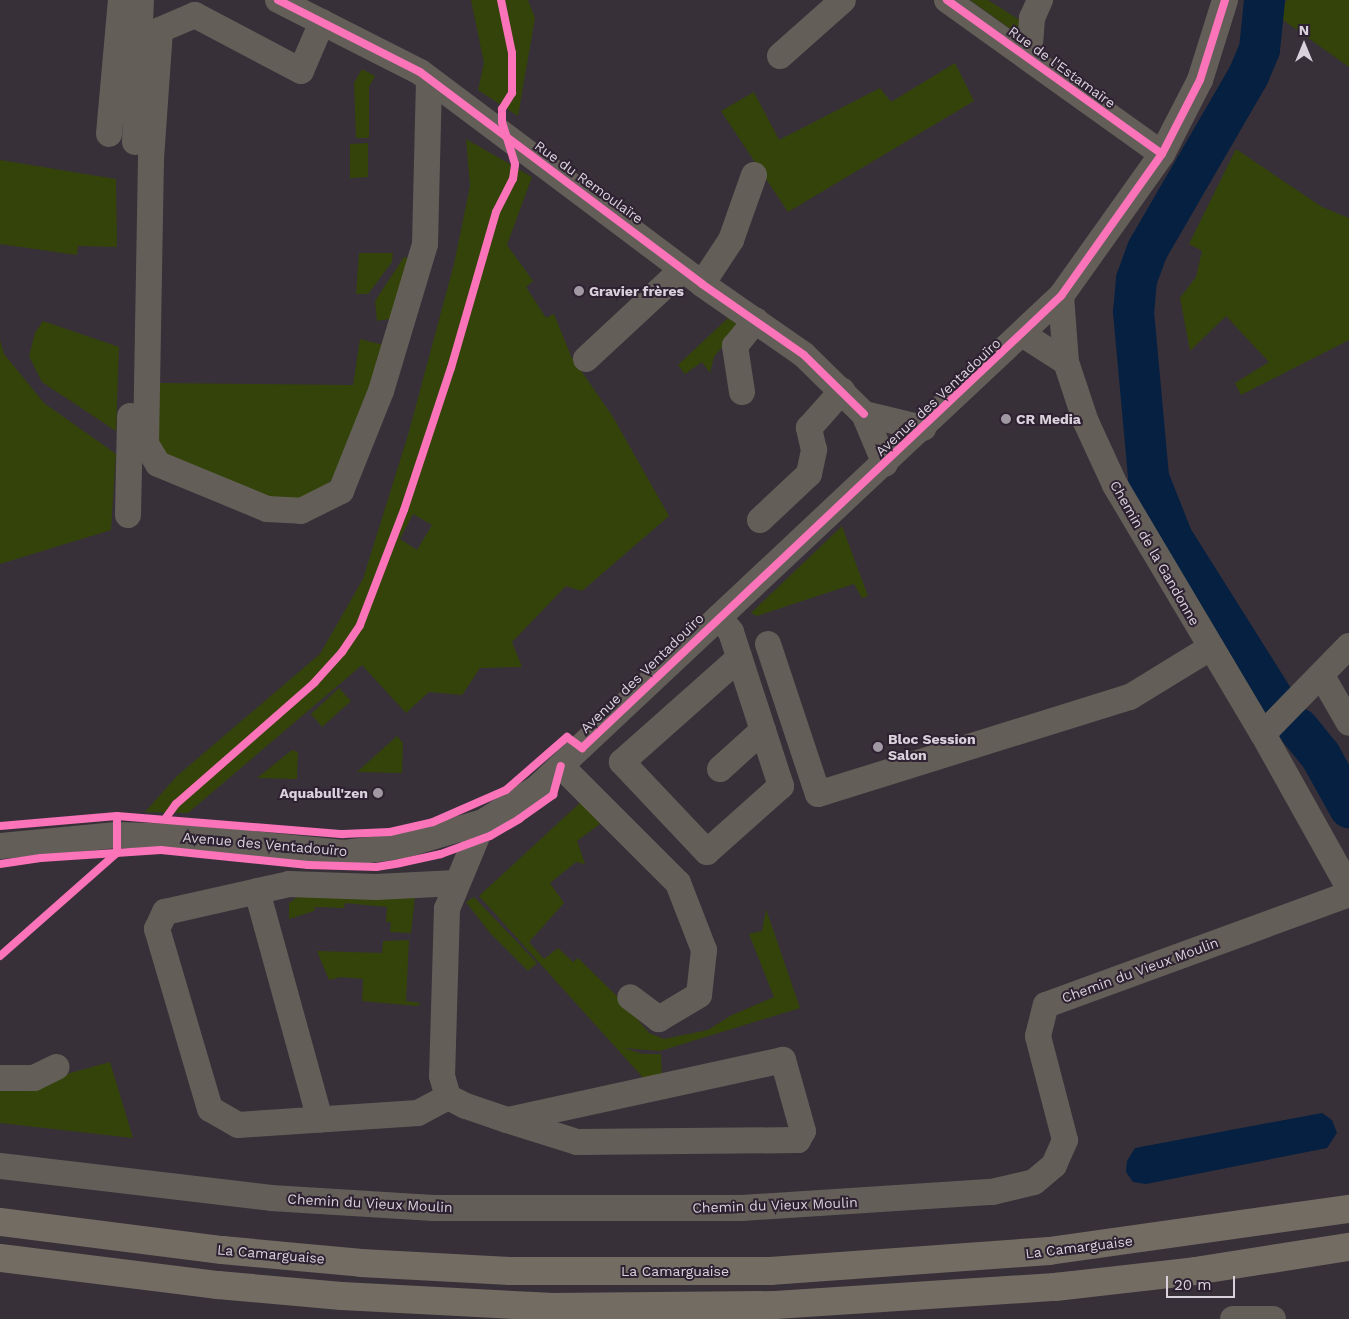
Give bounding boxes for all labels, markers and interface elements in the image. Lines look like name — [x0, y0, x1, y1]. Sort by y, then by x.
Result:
north arrow — [1279, 20, 1329, 70]
text: N — [1299, 22, 1309, 38]
street label: Rue de l'Estamaïre — [1005, 23, 1119, 111]
street label: Rue du Remoulaïre — [532, 137, 646, 227]
place label: Gravier frères — [589, 283, 684, 299]
marker: Gravier frères — [573, 285, 585, 297]
street label: Avenue des Ventadouïro — [872, 334, 1004, 460]
place label: CR Media — [1016, 411, 1081, 427]
marker: CR Media — [1000, 413, 1012, 425]
street label: Chemin de la Gandonne — [1107, 477, 1203, 629]
street label: Avenue des Ventadouïro — [577, 609, 707, 737]
place label: Bloc Session Salon — [888, 731, 976, 764]
marker: Bloc Session Salon — [872, 741, 884, 753]
place label: Aquabull'zen — [279, 785, 368, 801]
marker: Aquabull'zen — [372, 787, 384, 799]
street label: Avenue des Ventadouïro — [182, 828, 348, 860]
street label: Chemin du Vieux Moulin — [1059, 934, 1221, 1006]
street label: Chemin du Vieux Moulin — [287, 1190, 453, 1216]
street label: Chemin du Vieux Moulin — [692, 1194, 858, 1216]
street label: La Camarguaise — [1024, 1232, 1134, 1262]
street label: La Camarguaise — [216, 1241, 326, 1267]
street label: La Camarguaise — [621, 1263, 729, 1279]
scale bar — [1169, 1266, 1238, 1298]
text: 20 m — [1174, 1276, 1212, 1294]

